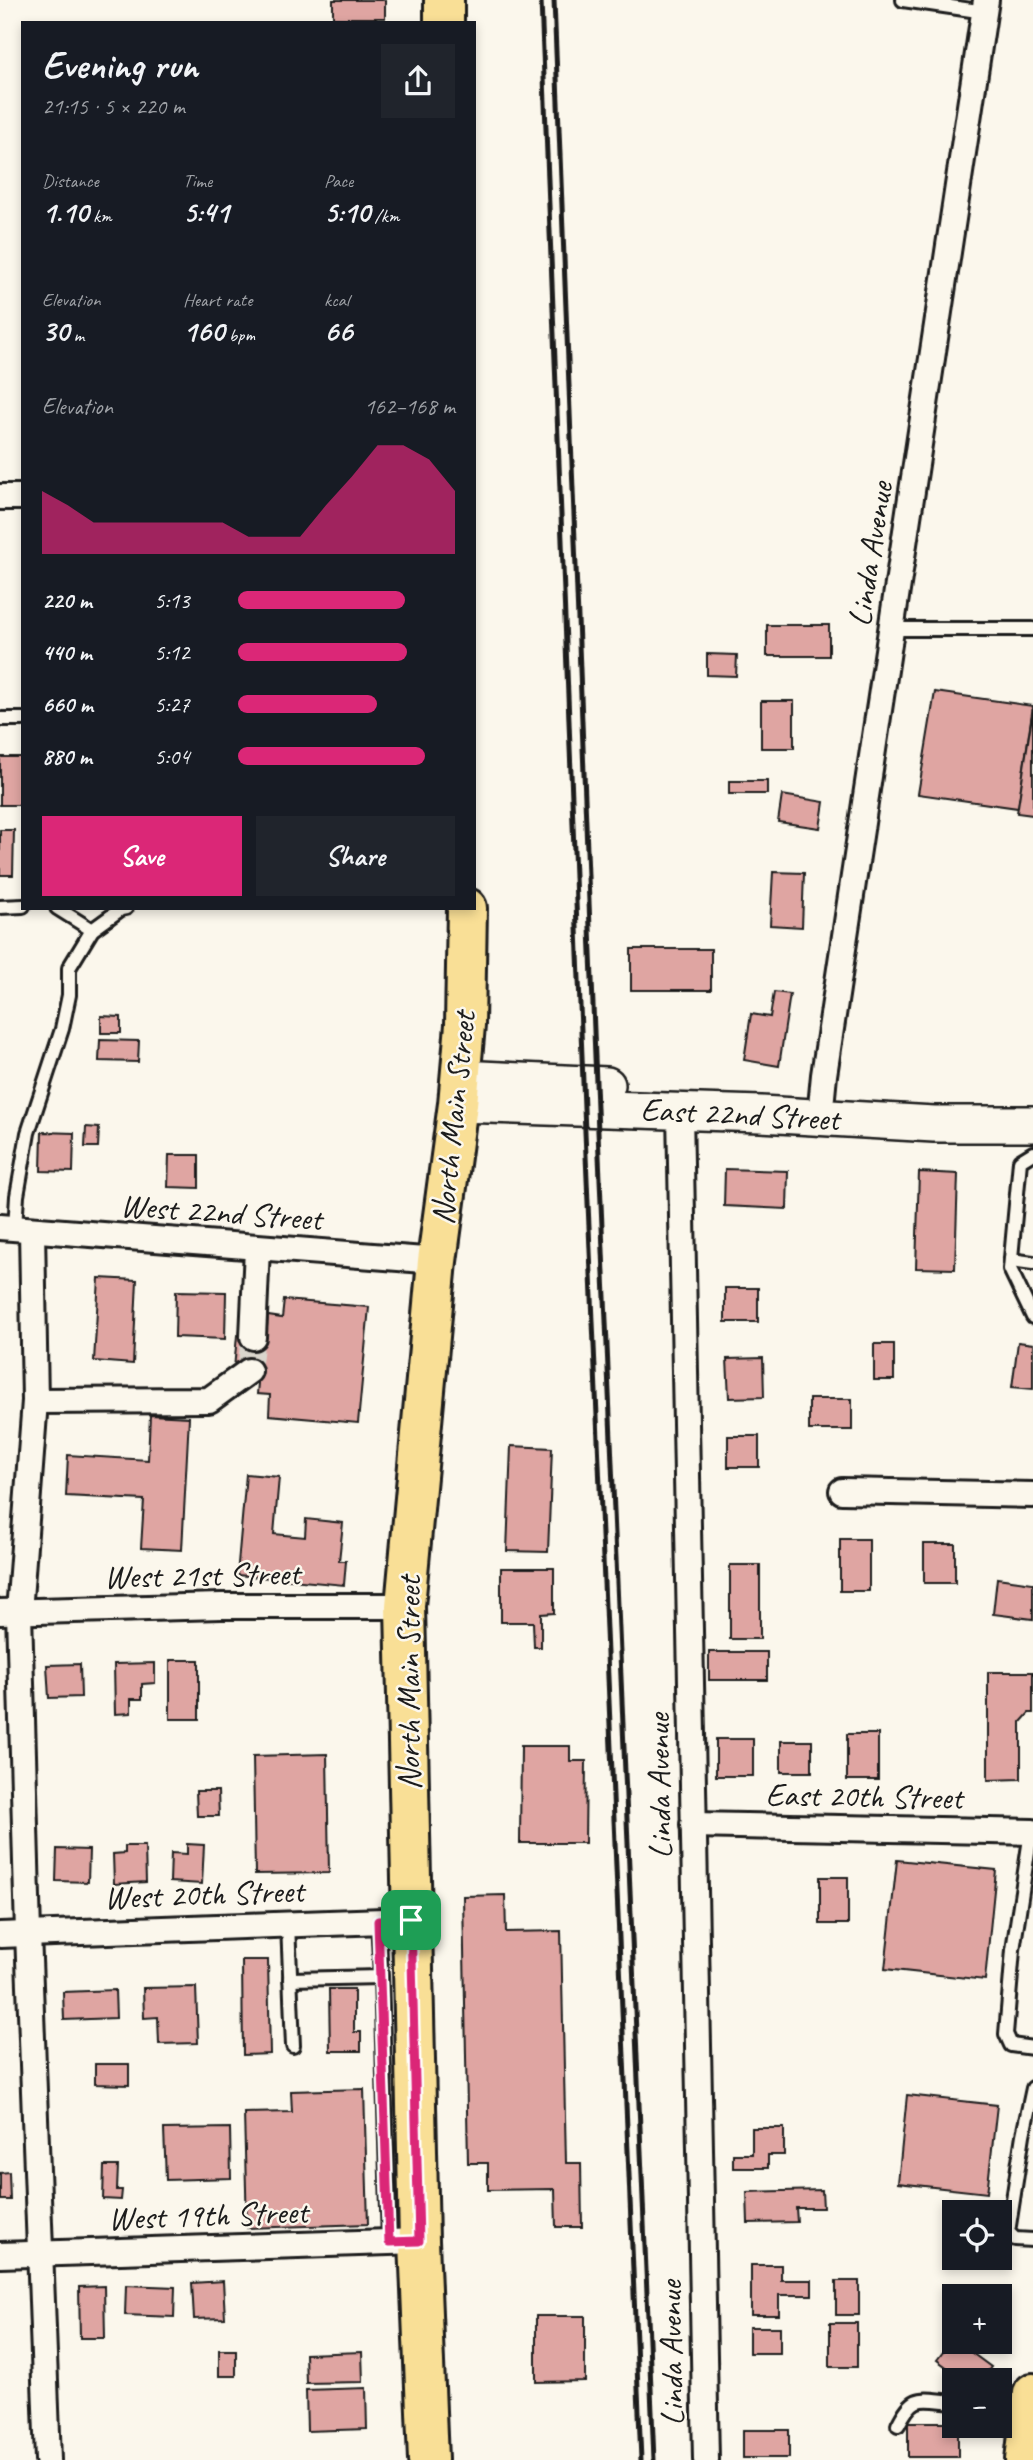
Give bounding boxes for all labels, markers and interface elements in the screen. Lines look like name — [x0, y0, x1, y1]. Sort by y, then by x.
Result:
text: Evening run — [42, 42, 198, 89]
button: share — [381, 44, 455, 118]
text: 21:15 · 5 × 220 m — [42, 92, 185, 121]
text: Distance — [42, 169, 99, 193]
text: Time — [183, 169, 212, 193]
text: Pace — [324, 169, 353, 193]
text: 1.10 — [42, 193, 88, 231]
text: 5:41 — [183, 193, 229, 231]
text: 5:10 — [324, 193, 370, 231]
text: km — [88, 204, 112, 228]
text: /km — [370, 204, 399, 228]
text: Elevation — [42, 288, 100, 312]
text: Heart rate — [183, 288, 252, 312]
text: kcal — [324, 288, 349, 312]
text: 30 — [42, 312, 69, 350]
text: 160 — [183, 312, 224, 350]
text: 66 — [324, 312, 352, 350]
text: m — [69, 323, 84, 347]
text: bpm — [224, 323, 255, 347]
text: Elevation — [42, 392, 113, 421]
text: 162–168 m — [364, 392, 455, 421]
street label: Linda Avenue — [838, 477, 902, 629]
text: 220 m — [42, 586, 92, 615]
text: 5:13 — [154, 586, 190, 615]
text: 440 m — [42, 638, 92, 667]
text: 5:12 — [154, 638, 190, 667]
text: 660 m — [42, 690, 93, 719]
text: 5:27 — [154, 690, 190, 719]
text: 880 m — [42, 742, 92, 771]
text: 5:04 — [154, 742, 190, 771]
button: Save — [42, 816, 242, 896]
button: Share — [256, 816, 455, 896]
street label: North Main Street — [421, 1006, 485, 1226]
street label: East 22nd Street — [640, 1088, 843, 1140]
street label: West 22nd Street — [119, 1184, 326, 1240]
street label: West 21st Street — [104, 1552, 303, 1598]
street label: North Main Street — [388, 1573, 430, 1790]
street label: Linda Avenue — [637, 1711, 681, 1859]
street label: East 20th Street — [765, 1773, 966, 1819]
street label: West 20th Street — [103, 1869, 308, 1918]
pin — [381, 1890, 441, 1950]
icon: arrive — [392, 1901, 430, 1939]
street label: West 19th Street — [107, 2190, 312, 2239]
map controls — [942, 2200, 1012, 2438]
button: locate — [942, 2200, 1012, 2270]
street label: Linda Avenue — [649, 2278, 693, 2426]
button: + — [942, 2284, 1012, 2354]
button: − — [942, 2368, 1012, 2438]

